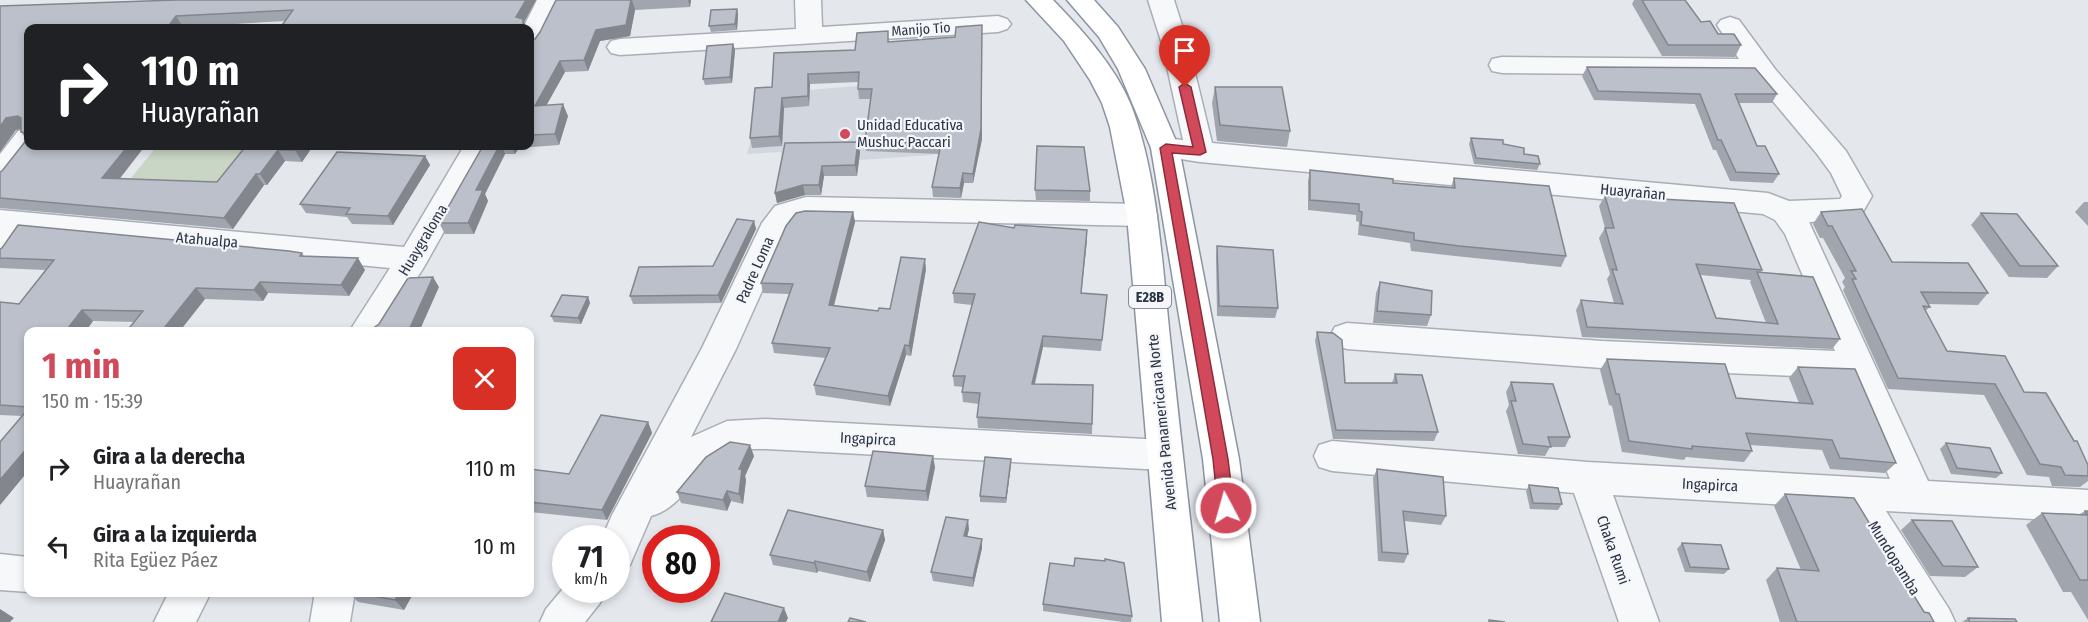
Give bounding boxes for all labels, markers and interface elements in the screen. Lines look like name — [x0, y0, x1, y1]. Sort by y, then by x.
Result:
street label: Manijo Tio — [891, 19, 951, 40]
pin — [1159, 25, 1210, 87]
icon: arrive — [1168, 34, 1201, 67]
text: 110 m — [141, 46, 240, 96]
icon: right — [42, 48, 120, 126]
text: Huayrañan — [141, 97, 260, 129]
place label: Unidad Educativa Mushuc Paccari — [857, 116, 963, 151]
marker: Unidad Educativa Mushuc Paccari — [838, 127, 852, 141]
street label: Huayrañan — [1599, 180, 1667, 204]
street label: Huaygraloma — [395, 201, 451, 279]
street label: Atahualpa — [175, 228, 239, 252]
street label: Padre Loma — [732, 234, 778, 306]
road number: E28B — [1129, 286, 1171, 308]
street label: Avenida Panamericana Norte — [1144, 333, 1180, 511]
text: 1 min — [42, 344, 120, 388]
button: close — [453, 347, 516, 410]
text: 150 m · 15:39 — [42, 389, 143, 413]
street label: Ingapirca — [839, 429, 897, 449]
text: Gira a la derecha — [93, 443, 245, 470]
icon: right — [42, 452, 75, 485]
text: 110 m — [466, 455, 516, 482]
text: Huayrañan — [93, 470, 181, 494]
street label: Ingapirca — [1681, 475, 1739, 495]
position arrow — [1194, 476, 1258, 540]
street label: Chaka Rumi — [1593, 513, 1633, 587]
street label: Mundopamba — [1864, 517, 1924, 599]
text: Gira a la izquierda — [93, 521, 257, 548]
speed limit sign: 80 — [642, 525, 720, 603]
icon: left — [42, 530, 75, 563]
text: 10 m — [474, 533, 516, 560]
text: 71 — [578, 539, 604, 575]
text: Rita Egüez Páez — [93, 548, 218, 572]
text: km/h — [574, 570, 608, 588]

